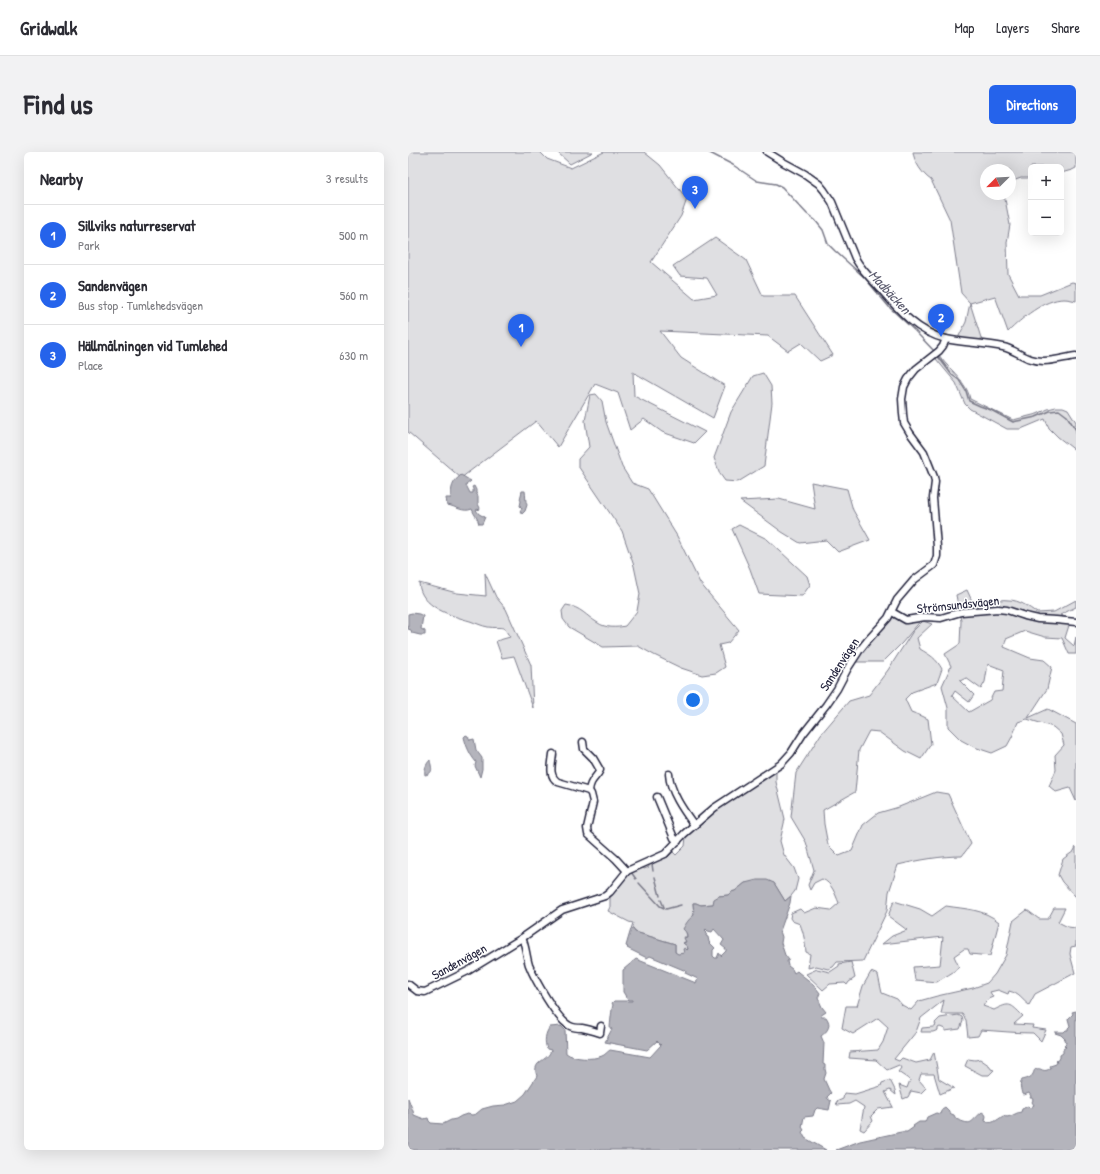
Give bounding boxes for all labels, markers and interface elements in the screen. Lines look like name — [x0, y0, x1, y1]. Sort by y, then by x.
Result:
text: Gridwalk — [20, 15, 77, 41]
text: Map — [954, 18, 974, 37]
text: Layers — [996, 18, 1029, 37]
text: Share — [1051, 18, 1080, 37]
text: Find us — [24, 85, 93, 123]
button: Directions — [989, 85, 1076, 124]
north arrow — [980, 164, 1016, 200]
map controls — [1028, 164, 1064, 236]
button: + — [1028, 164, 1064, 200]
text: Nearby — [40, 167, 83, 190]
text: 3 results — [326, 169, 368, 187]
pin: 3 — [682, 176, 708, 209]
button: − — [1028, 200, 1064, 236]
text: Sillviks naturreservat — [78, 215, 195, 236]
text: 1 — [51, 226, 55, 244]
text: 500 m — [339, 226, 368, 244]
text: Park — [78, 236, 100, 254]
water label: Madbäcken — [865, 266, 917, 319]
text: Sandenvägen — [78, 275, 147, 296]
text: 2 — [50, 286, 56, 304]
text: 560 m — [340, 286, 368, 304]
text: Bus stop · Tumlehedsvägen — [78, 296, 203, 314]
pin: 2 — [928, 304, 954, 337]
pin: 1 — [508, 314, 534, 347]
text: Hällmålningen vid Tumlehed — [78, 335, 227, 356]
text: 3 — [50, 346, 56, 364]
text: 630 m — [339, 346, 368, 364]
text: Place — [78, 356, 103, 374]
street label: Strömsundsvägen — [916, 591, 1000, 617]
street label: Sandenvägen — [815, 634, 863, 694]
your location — [683, 690, 703, 710]
street label: Sandenvägen — [428, 938, 490, 983]

